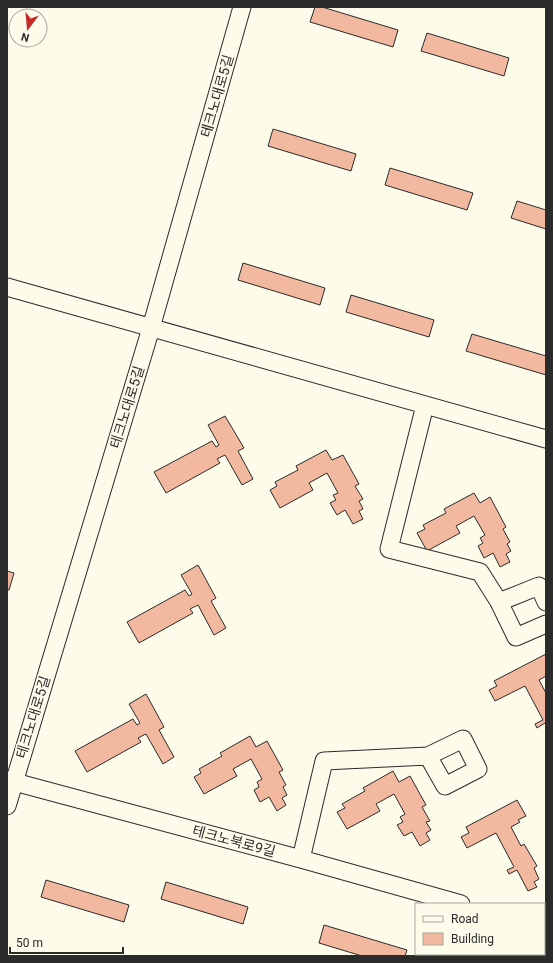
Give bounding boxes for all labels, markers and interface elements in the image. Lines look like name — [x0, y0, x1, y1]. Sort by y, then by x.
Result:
north arrow — [8, 8, 48, 48]
text: N — [20, 30, 31, 44]
street label: 테크노대로5길 — [198, 53, 236, 139]
street label: 테크노대로5길 — [107, 364, 147, 450]
street label: 테크노대로5길 — [13, 674, 53, 760]
street label: 테크노북로9길 — [191, 822, 277, 860]
legend — [415, 903, 545, 955]
text: Road — [451, 912, 479, 926]
scale bar — [10, 929, 123, 955]
text: Building — [451, 932, 494, 946]
text: 50 m — [16, 936, 43, 950]

